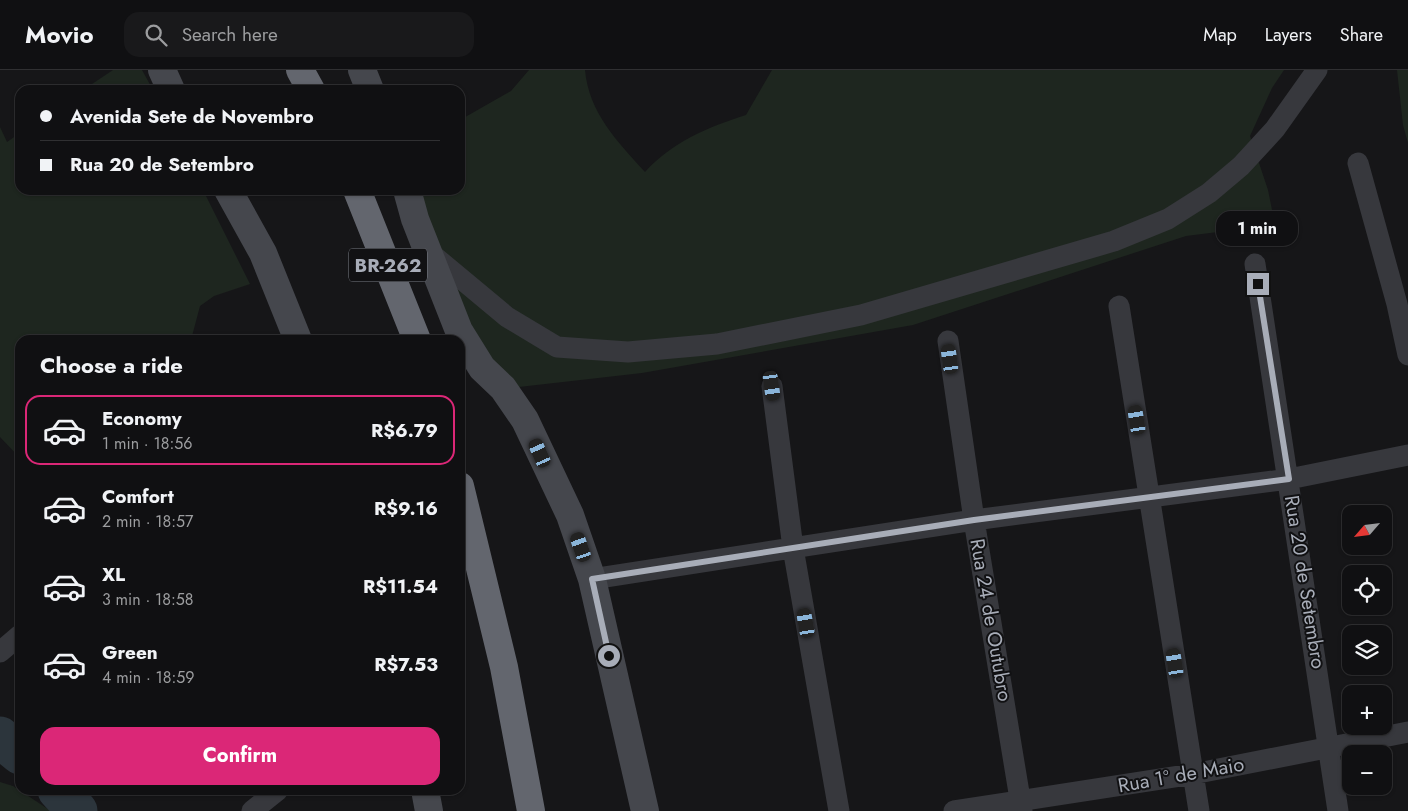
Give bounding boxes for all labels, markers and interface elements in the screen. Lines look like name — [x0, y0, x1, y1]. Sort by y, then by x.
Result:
search box — [124, 12, 474, 57]
text: Movio — [25, 17, 94, 52]
icon: search — [142, 21, 170, 49]
text: Search here — [182, 21, 278, 48]
text: Map — [1203, 22, 1237, 48]
text: Layers — [1265, 22, 1312, 48]
text: Share — [1340, 22, 1383, 48]
text: Avenida Sete de Novembro — [70, 103, 314, 130]
text: Rua 20 de Setembro — [70, 151, 254, 178]
callout: 1 min — [1217, 212, 1299, 246]
text: 1 min — [1237, 217, 1277, 240]
road number: BR-262 — [349, 248, 427, 282]
route end — [1247, 273, 1269, 295]
car — [940, 343, 959, 375]
text: Choose a ride — [40, 349, 183, 381]
car — [762, 370, 781, 402]
car — [1127, 404, 1146, 436]
text: Economy — [102, 405, 182, 432]
icon: car — [42, 408, 87, 453]
text: R$6.79 — [371, 417, 438, 444]
text: 1 min · 18:56 — [102, 432, 192, 455]
car — [527, 436, 552, 470]
text: Comfort — [102, 483, 174, 510]
icon: car — [42, 486, 87, 531]
street label: Rua 20 de Setembro — [1277, 493, 1333, 671]
text: R$9.16 — [374, 495, 438, 522]
north arrow — [1342, 505, 1392, 555]
map controls — [1342, 505, 1392, 795]
text: 2 min · 18:57 — [102, 510, 194, 533]
car — [569, 530, 592, 564]
street label: Rua 24 de Outubro — [962, 536, 1020, 704]
text: XL — [102, 561, 125, 588]
icon: car — [42, 564, 87, 609]
button: locate — [1342, 565, 1392, 615]
text: R$11.54 — [363, 573, 438, 600]
text: 3 min · 18:58 — [102, 588, 193, 611]
car — [796, 607, 815, 639]
button: layers — [1342, 625, 1392, 675]
text: Green — [102, 639, 158, 666]
icon: car — [42, 642, 87, 687]
route start — [598, 645, 620, 667]
car — [1165, 647, 1184, 679]
text: R$7.53 — [374, 651, 438, 678]
text: 4 min · 18:59 — [102, 666, 195, 689]
button: + — [1342, 685, 1392, 735]
button: Confirm — [40, 727, 440, 785]
button: − — [1342, 745, 1392, 795]
street label: Rua 1º de Maio — [1116, 750, 1246, 800]

